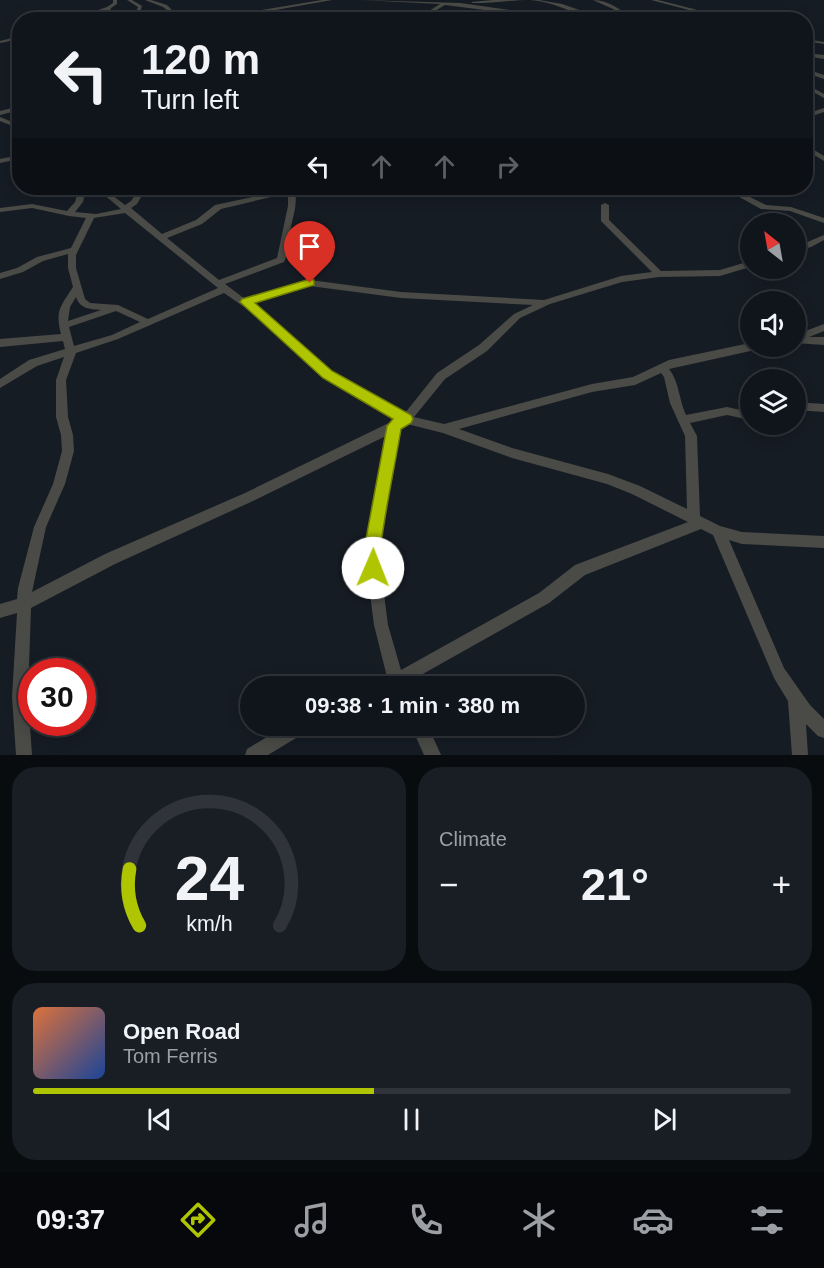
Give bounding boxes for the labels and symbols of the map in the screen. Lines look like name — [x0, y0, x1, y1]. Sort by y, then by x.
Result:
north arrow — [740, 213, 806, 279]
pin — [284, 221, 335, 283]
position arrow — [341, 536, 405, 600]
speed limit sign: 30 — [18, 658, 96, 736]

